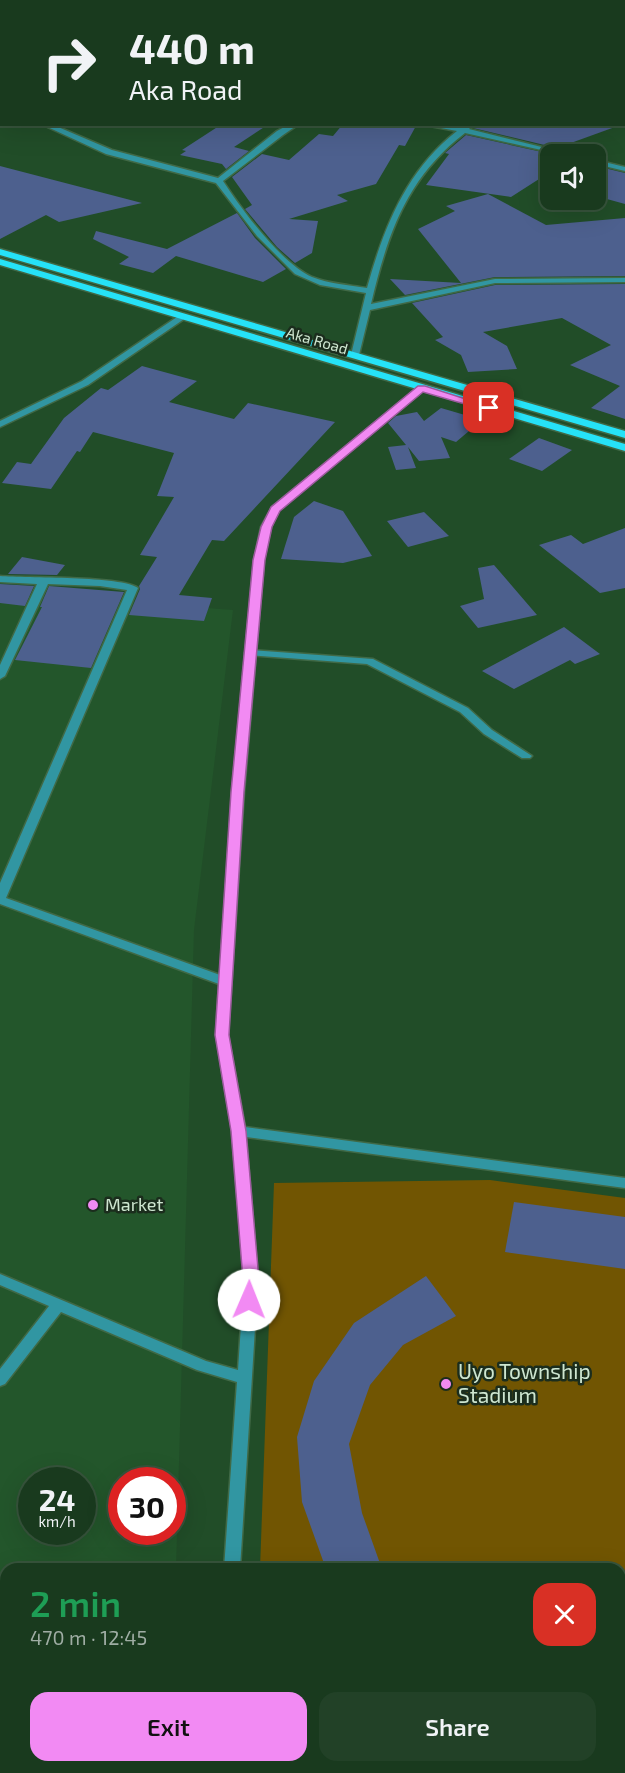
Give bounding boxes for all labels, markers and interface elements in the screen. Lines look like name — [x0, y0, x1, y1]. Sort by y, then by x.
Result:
text: 440 m — [129, 22, 255, 72]
icon: right — [30, 24, 108, 102]
text: Aka Road — [129, 73, 243, 105]
map controls — [540, 144, 606, 210]
button: sound — [540, 144, 606, 210]
street label: Aka Road — [284, 323, 350, 357]
pin — [463, 382, 514, 433]
icon: arrive — [472, 391, 505, 424]
place label: Market — [105, 1193, 163, 1215]
marker: Market — [86, 1198, 100, 1212]
position arrow — [217, 1268, 281, 1332]
place label: Uyo Township Stadium — [458, 1358, 591, 1407]
marker: Uyo Township Stadium — [439, 1377, 453, 1391]
speed limit sign: 30 — [108, 1467, 186, 1545]
text: 24 — [39, 1481, 75, 1517]
text: km/h — [38, 1512, 76, 1530]
text: 2 min — [30, 1581, 121, 1624]
button: close — [533, 1583, 596, 1646]
text: 470 m · 12:45 — [30, 1625, 147, 1649]
button: Exit — [30, 1692, 307, 1761]
button: Share — [319, 1692, 596, 1761]

